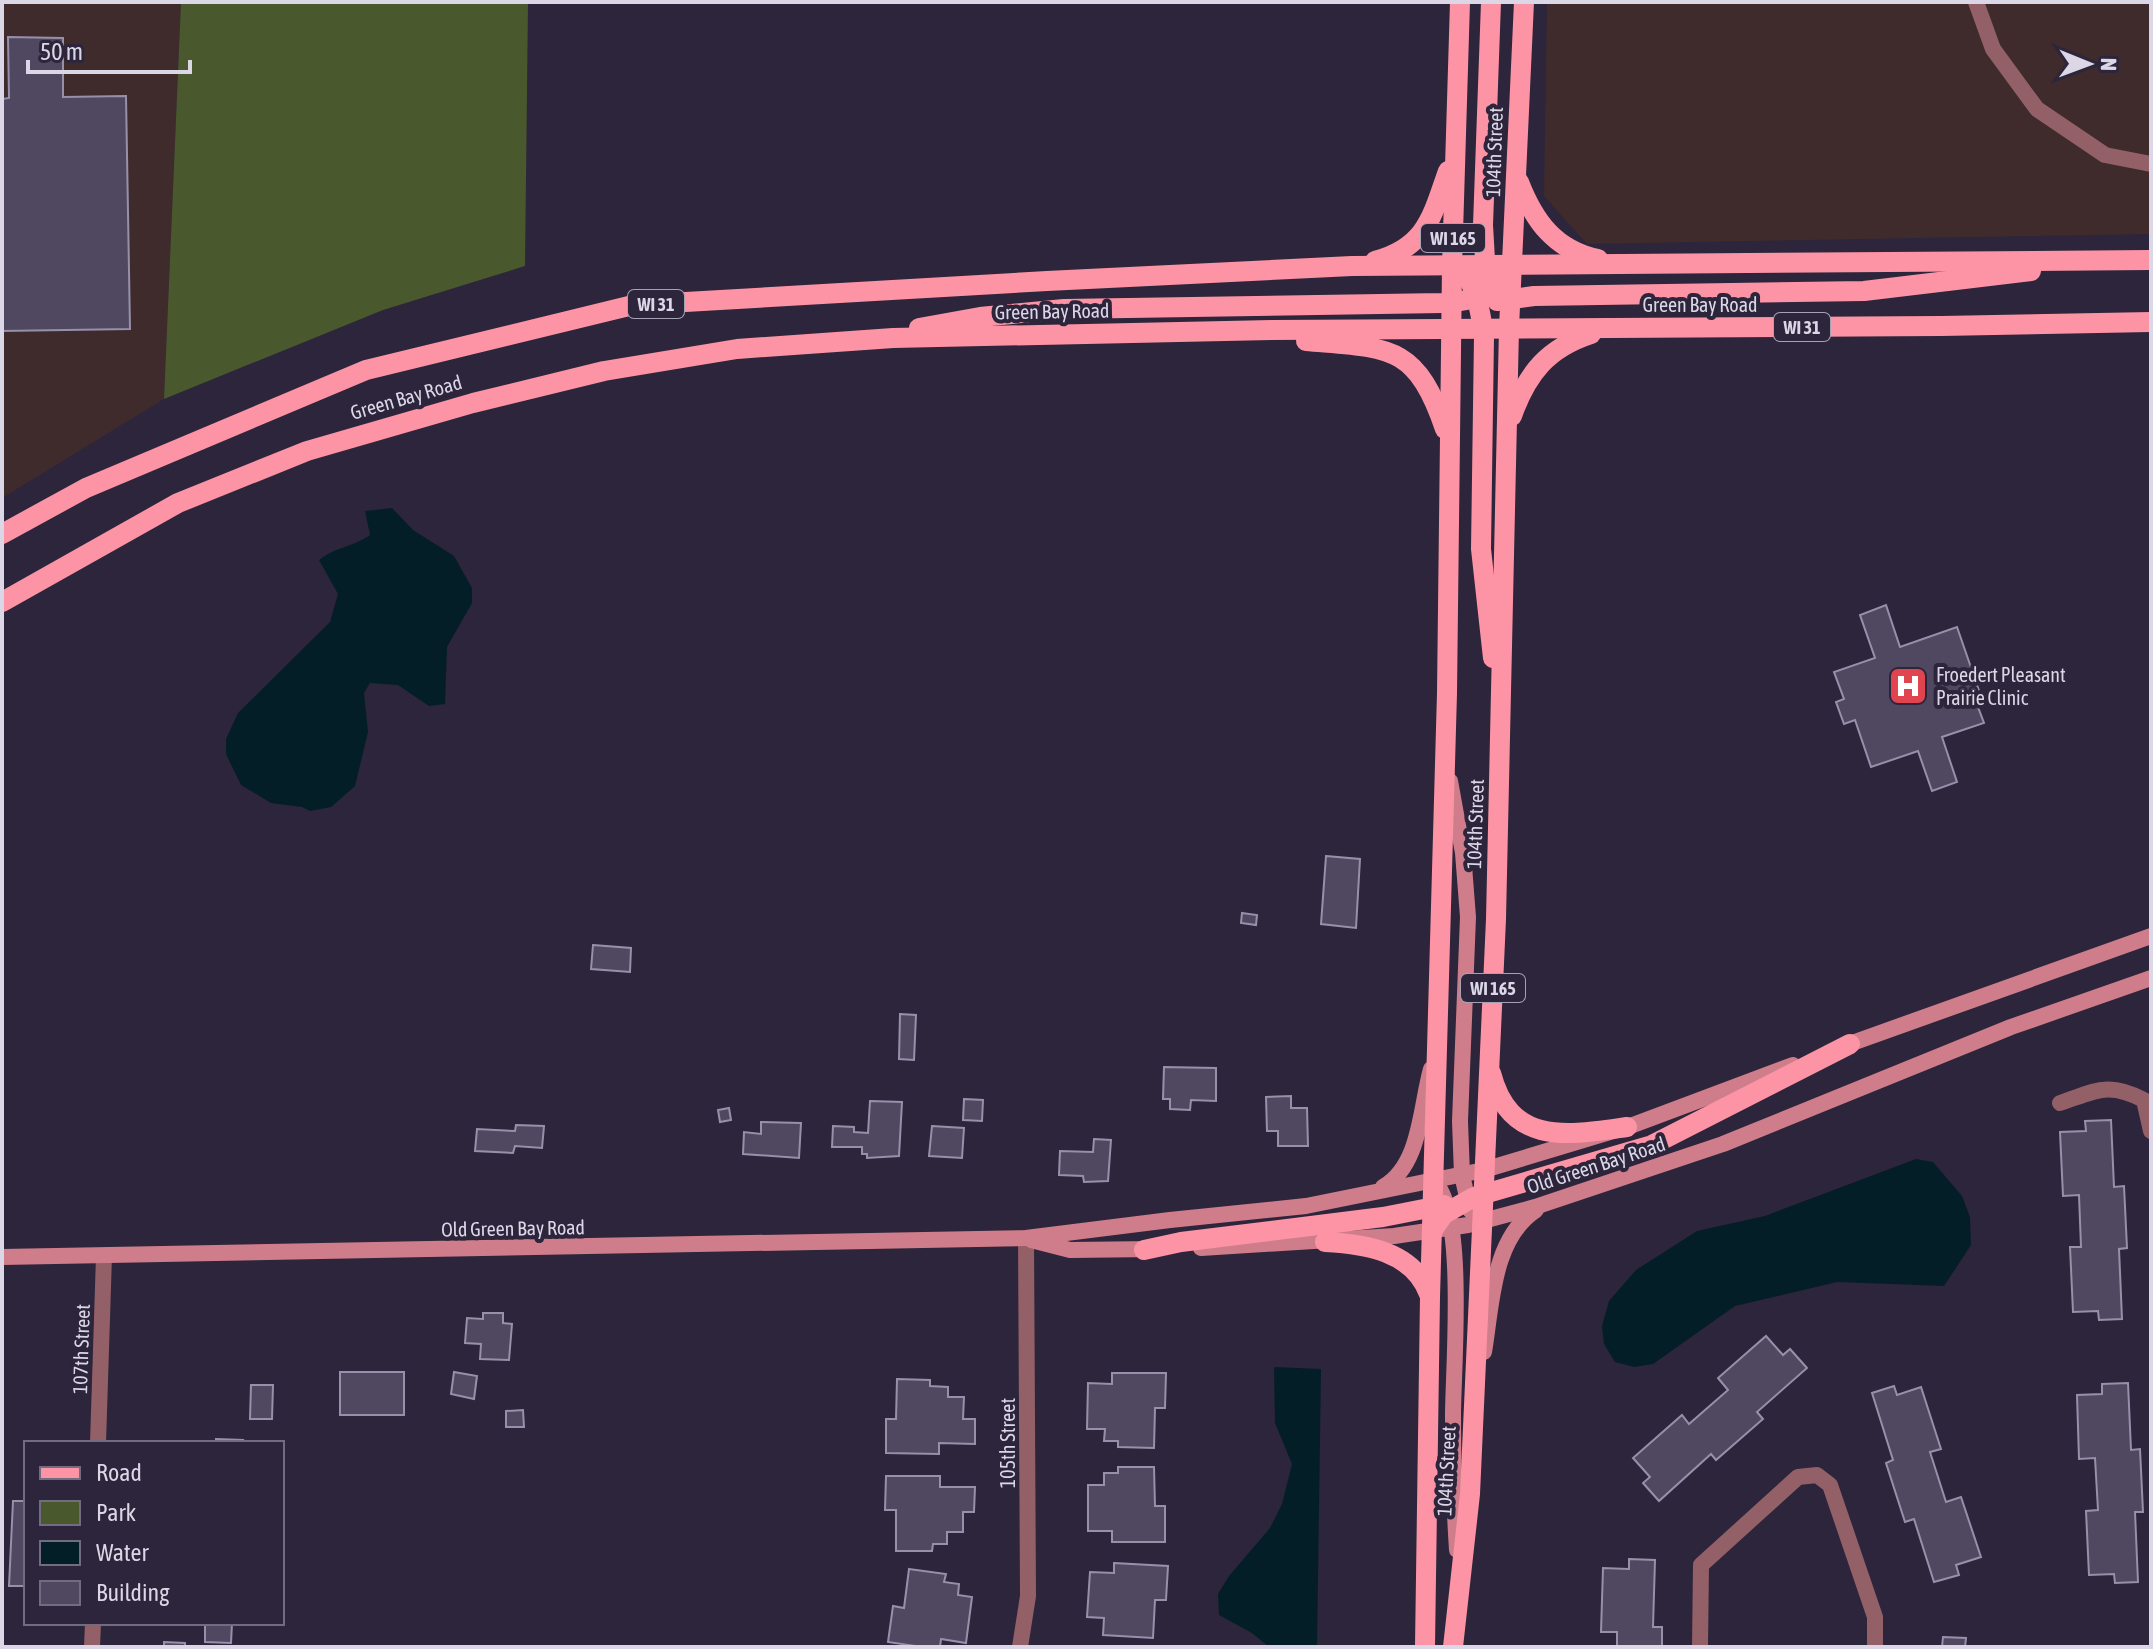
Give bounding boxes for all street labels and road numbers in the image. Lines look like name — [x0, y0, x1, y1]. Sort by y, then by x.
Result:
street label: 104th Street — [1481, 106, 1507, 198]
road number: WI 165 — [1421, 224, 1485, 252]
road number: WI 31 — [628, 290, 684, 318]
street label: Green Bay Road — [1643, 293, 1757, 316]
street label: Green Bay Road — [994, 298, 1110, 324]
road number: WI 31 — [1774, 313, 1830, 341]
street label: Green Bay Road — [348, 370, 464, 424]
street label: 104th Street — [1462, 778, 1488, 870]
road number: WI 165 — [1461, 974, 1525, 1002]
street label: Old Green Bay Road — [1524, 1132, 1668, 1198]
street label: Old Green Bay Road — [441, 1215, 585, 1241]
street label: 107th Street — [68, 1303, 94, 1395]
street label: 105th Street — [996, 1398, 1019, 1488]
street label: 104th Street — [1432, 1425, 1460, 1517]

